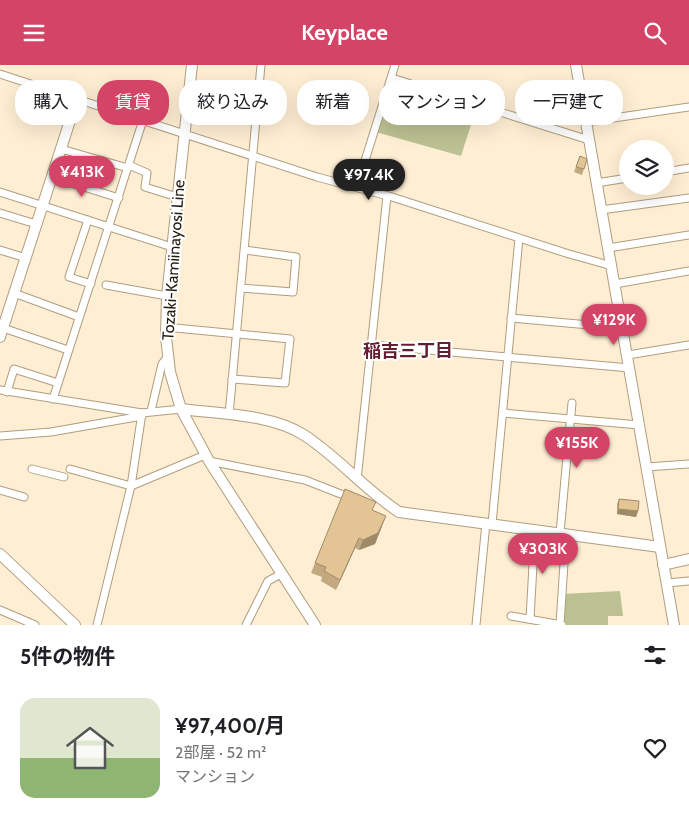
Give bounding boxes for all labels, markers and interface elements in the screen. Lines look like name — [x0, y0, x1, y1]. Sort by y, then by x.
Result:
icon: menu — [20, 19, 48, 47]
text: Keyplace — [301, 19, 388, 46]
icon: search — [641, 19, 669, 47]
chip: 購入 — [15, 80, 87, 125]
chip: 賃貸 — [97, 80, 169, 125]
chip: 絞り込み — [179, 80, 287, 125]
chip: 新着 — [297, 80, 369, 125]
chip: マンション — [379, 80, 505, 125]
chip: 一戸建て — [515, 80, 623, 125]
map controls — [619, 140, 674, 195]
button: layers — [619, 140, 674, 195]
pin: ¥413K — [47, 155, 117, 198]
pin: ¥97.4K — [328, 159, 410, 201]
text: ¥413K — [60, 162, 104, 181]
text: ¥97.4K — [344, 165, 394, 184]
street label: Tozaki-Kamiinayosi Line — [158, 179, 189, 341]
pin: ¥129K — [579, 303, 649, 346]
text: ¥129K — [592, 310, 636, 329]
district label: 稲吉三丁目 — [363, 340, 453, 362]
pin: ¥155K — [542, 427, 612, 469]
text: ¥155K — [556, 433, 598, 452]
pin: ¥303K — [508, 533, 578, 575]
text: ¥303K — [519, 539, 567, 558]
icon: filters — [641, 641, 669, 669]
text: 5件の物件 — [20, 644, 115, 669]
text: ¥97,400/月 — [175, 713, 285, 738]
icon: home — [60, 718, 120, 778]
icon: heart — [641, 734, 669, 762]
text: 2部屋 · 52 m² — [175, 743, 266, 762]
text: マンション — [175, 767, 255, 786]

